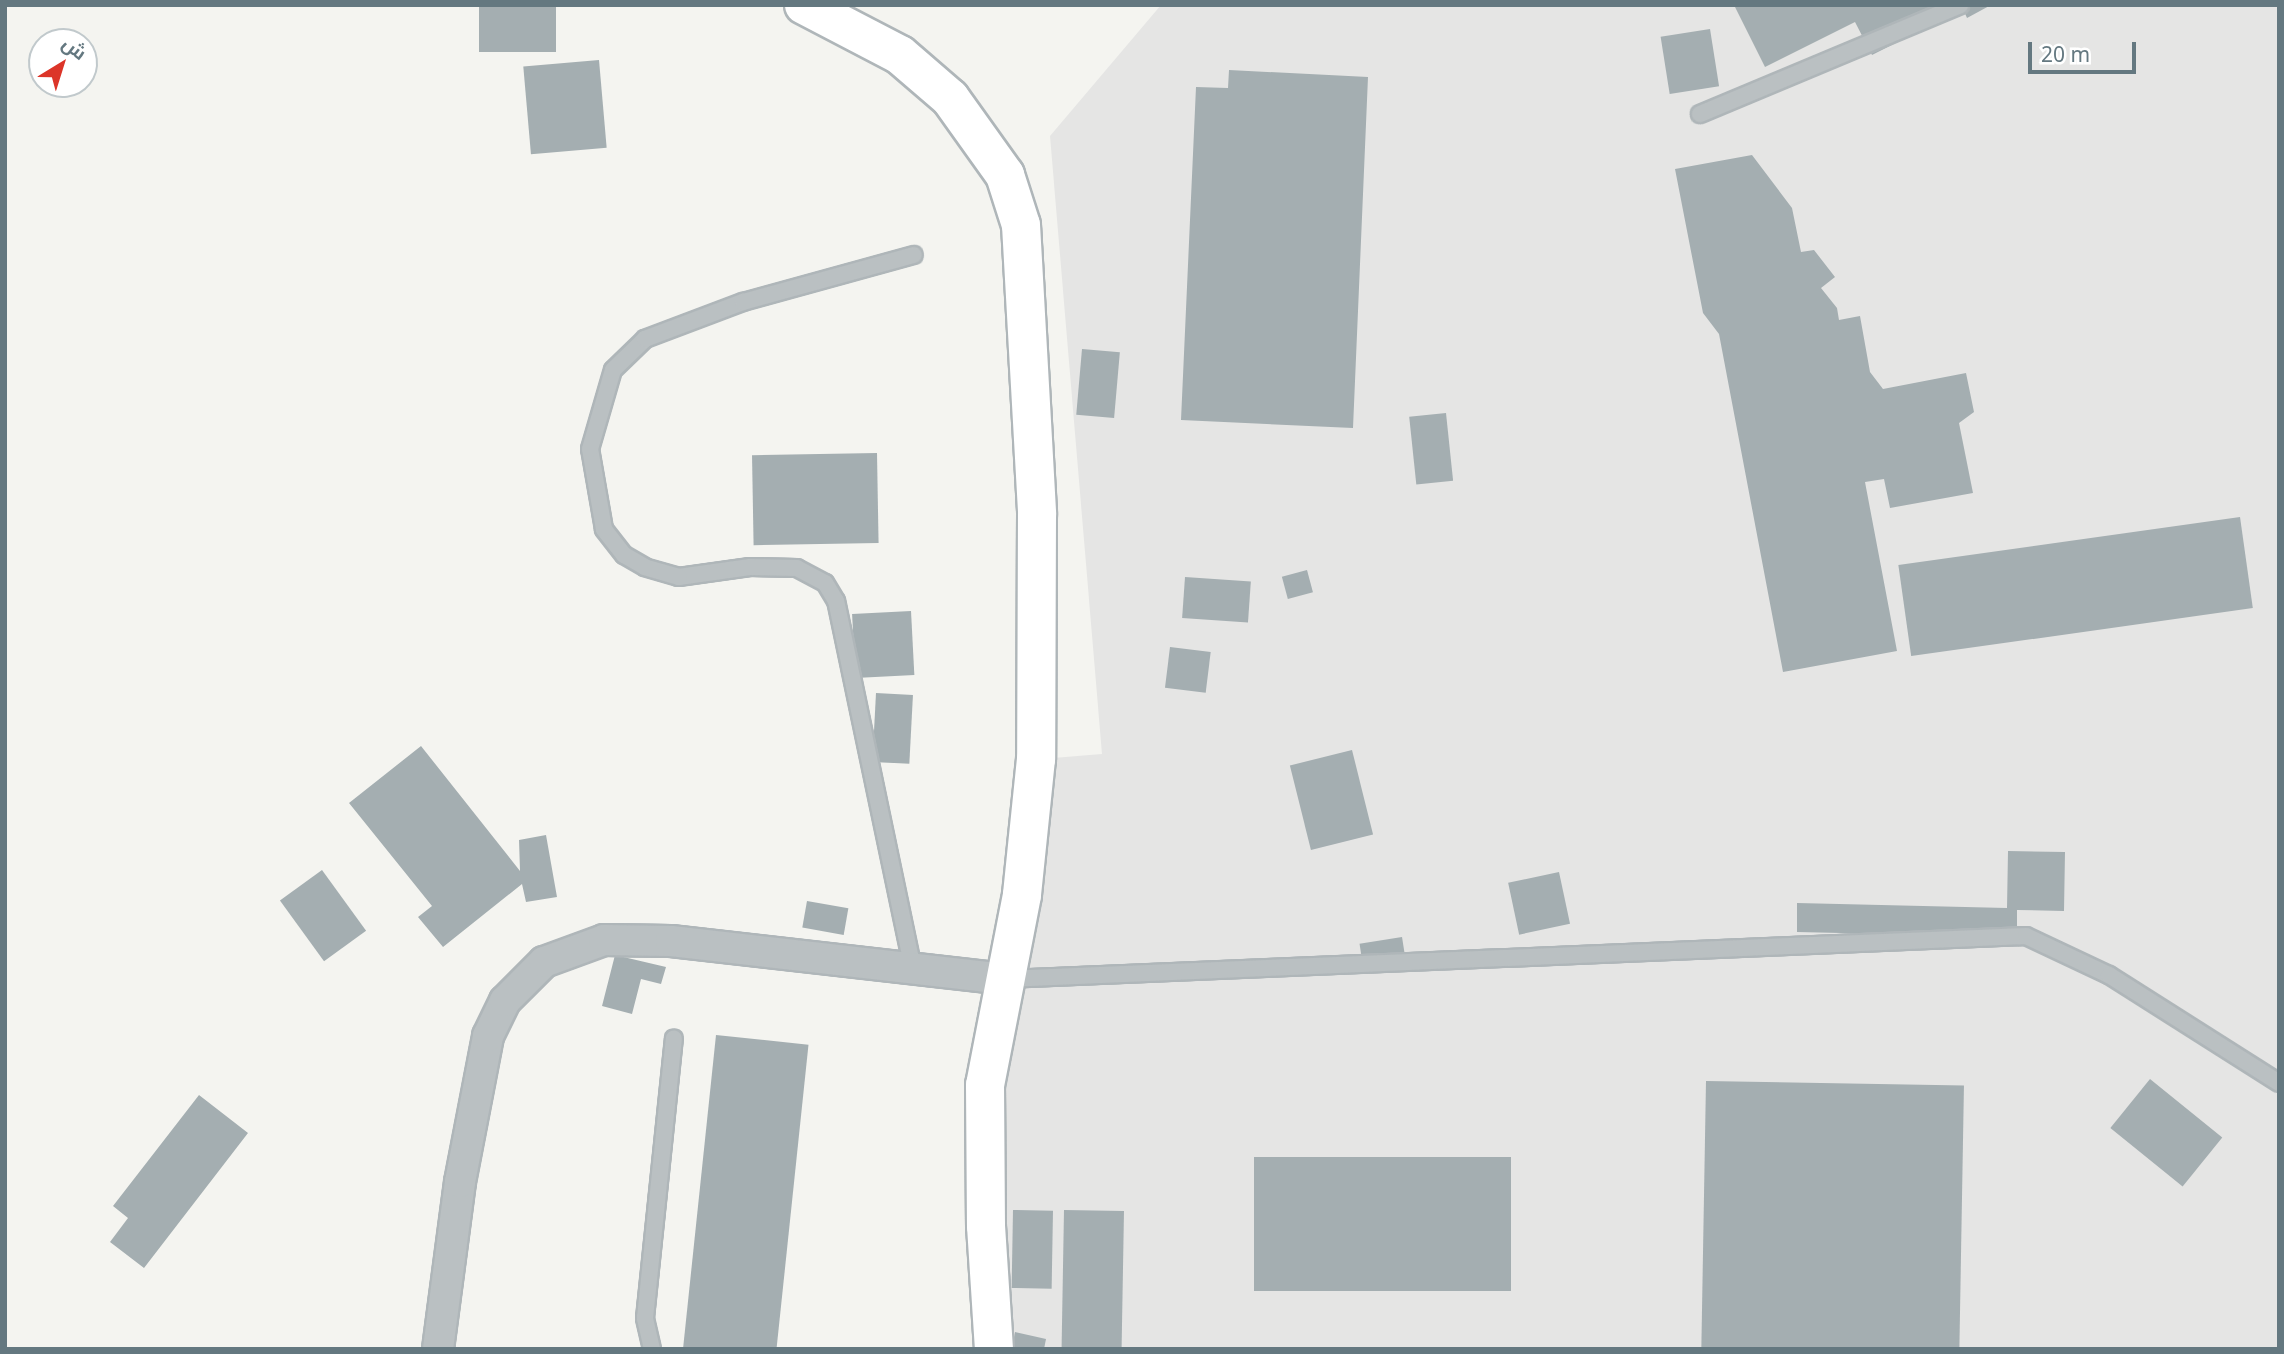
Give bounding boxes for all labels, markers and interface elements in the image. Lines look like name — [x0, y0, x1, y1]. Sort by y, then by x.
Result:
north arrow — [28, 28, 98, 98]
scale bar — [2032, 28, 2140, 72]
text: ش — [57, 30, 92, 66]
text: 20 m — [2041, 40, 2090, 68]

